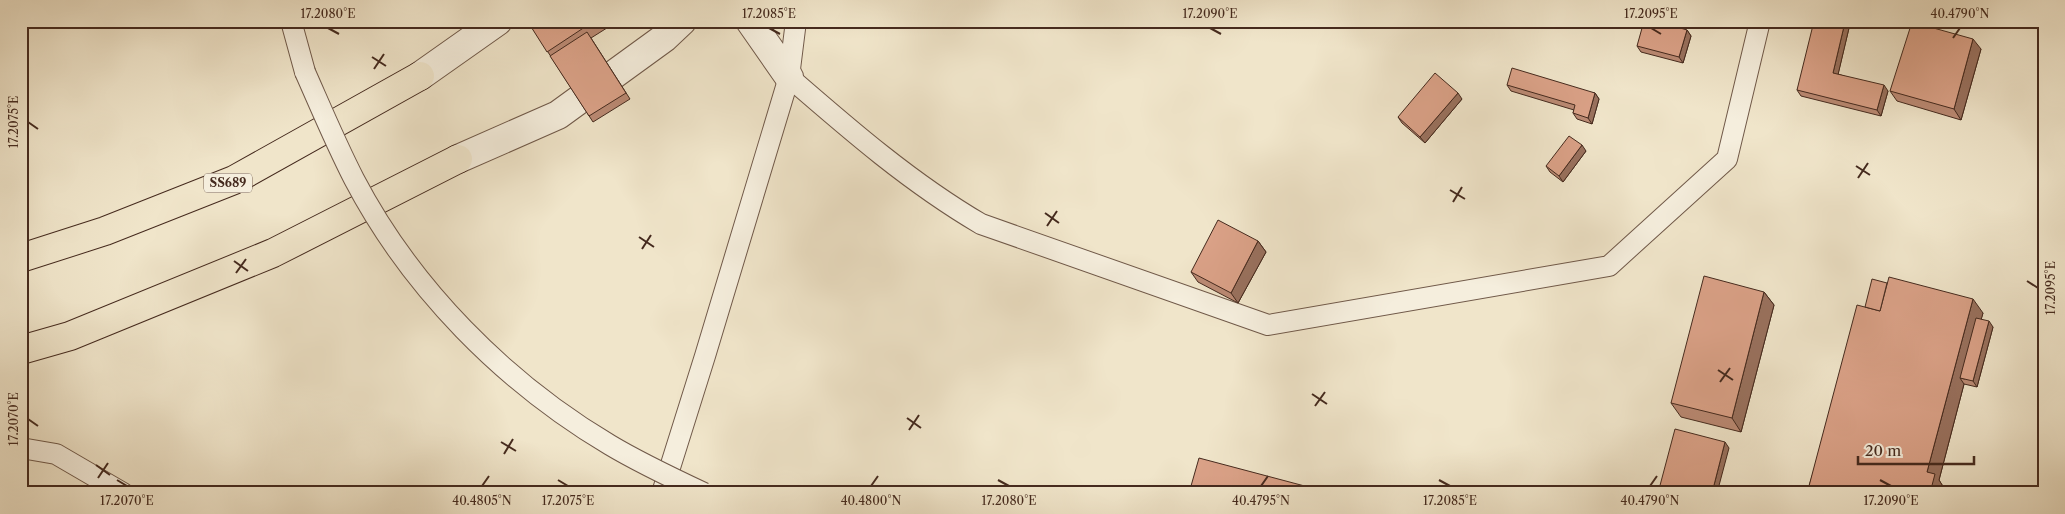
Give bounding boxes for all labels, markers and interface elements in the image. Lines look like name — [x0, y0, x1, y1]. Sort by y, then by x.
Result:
text: 17.2080°E — [301, 6, 355, 21]
text: 17.2085°E — [742, 6, 796, 21]
text: 17.2090°E — [1183, 6, 1237, 21]
text: 17.2095°E — [1624, 6, 1678, 21]
text: 40.4790°N — [1931, 6, 1990, 21]
text: 17.2075°E — [6, 96, 21, 148]
road number: SS689 — [204, 174, 252, 192]
text: 17.2095°E — [2043, 261, 2058, 315]
text: 17.2070°E — [6, 392, 21, 446]
scale bar — [1858, 434, 1974, 466]
text: 20 m — [1865, 441, 1901, 460]
text: 17.2070°E — [100, 493, 154, 508]
text: 40.4805°N — [452, 493, 512, 508]
text: 17.2075°E — [542, 493, 594, 508]
text: 40.4800°N — [841, 493, 901, 508]
text: 17.2080°E — [982, 493, 1036, 508]
text: 40.4795°N — [1232, 493, 1290, 508]
text: 17.2085°E — [1423, 493, 1477, 508]
text: 40.4790°N — [1621, 493, 1680, 508]
text: 17.2090°E — [1864, 493, 1918, 508]

